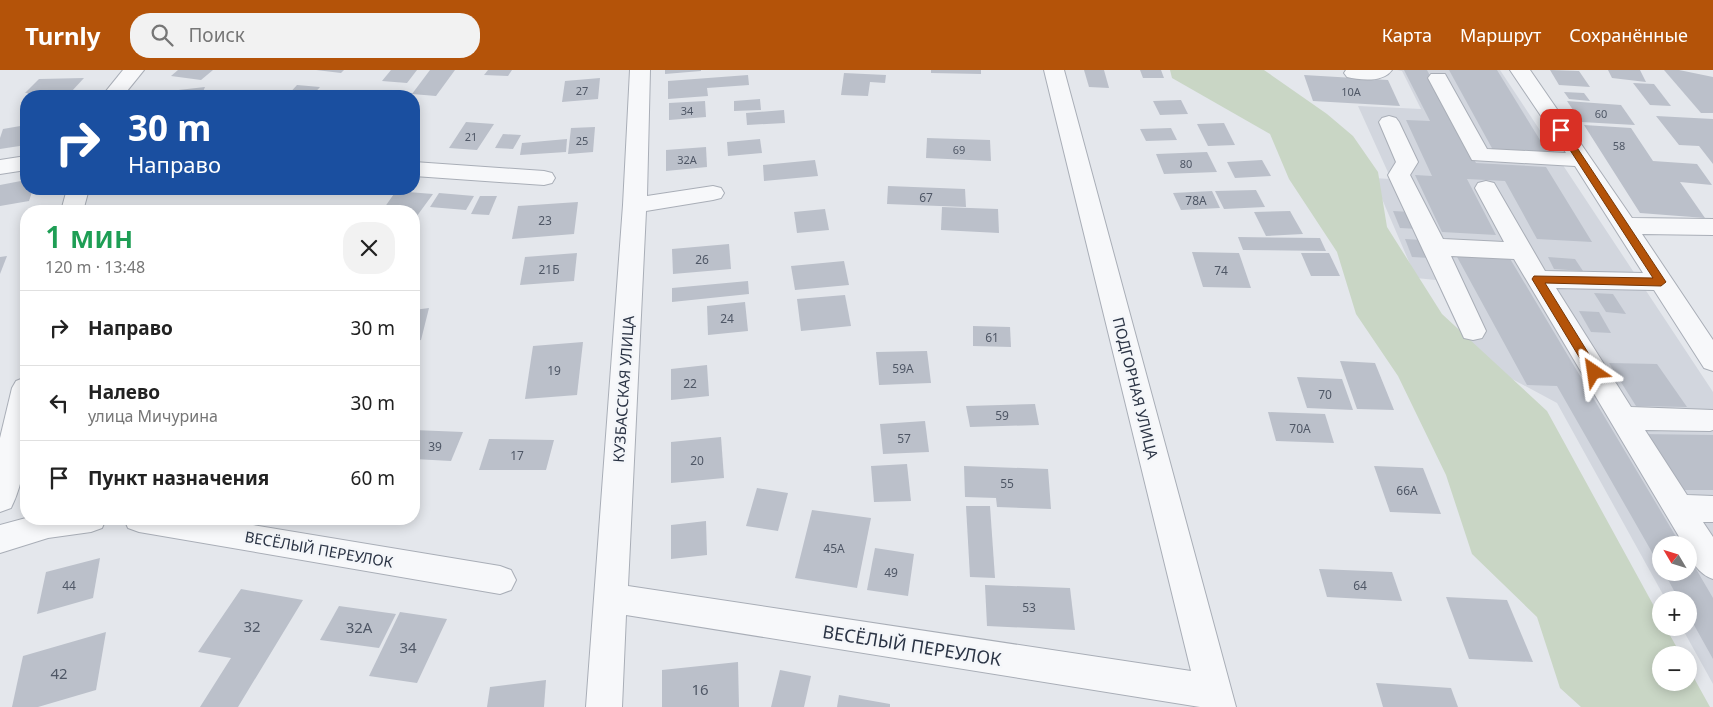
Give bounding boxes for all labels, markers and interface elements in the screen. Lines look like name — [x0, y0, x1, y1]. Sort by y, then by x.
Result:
search box — [130, 13, 480, 58]
text: Turnly — [25, 19, 100, 52]
icon: search — [148, 21, 176, 49]
text: Поиск — [188, 22, 245, 48]
text: Карта — [1382, 23, 1432, 47]
text: Маршрут — [1460, 23, 1541, 47]
text: Сохранённые — [1569, 23, 1688, 47]
house number: 27 — [576, 83, 588, 98]
house number: 10А — [1341, 84, 1362, 99]
house number: 34 — [681, 103, 694, 118]
text: 30 m — [128, 104, 211, 151]
house number: 60 — [1595, 106, 1607, 121]
pin — [1540, 109, 1582, 151]
icon: right — [45, 110, 110, 175]
icon: arrive — [1547, 116, 1575, 144]
house number: 21 — [465, 129, 477, 144]
house number: 25 — [576, 133, 588, 148]
house number: 58 — [1613, 138, 1625, 153]
house number: 69 — [953, 142, 965, 157]
text: Направо — [128, 149, 221, 179]
house number: 32А — [677, 152, 698, 167]
house number: 80 — [1180, 156, 1192, 171]
house number: 67 — [919, 189, 933, 206]
house number: 78А — [1185, 192, 1207, 209]
house number: 23 — [538, 212, 552, 229]
text: 1 мин — [45, 216, 133, 257]
button: close — [343, 222, 395, 274]
house number: 26 — [695, 251, 709, 268]
text: 120 m · 13:48 — [45, 256, 145, 278]
house number: 21Б — [538, 261, 560, 278]
house number: 74 — [1214, 262, 1228, 279]
house number: 24 — [720, 310, 734, 327]
icon: right — [45, 314, 73, 342]
street label: КУЗБАССКАЯ УЛИЦА — [608, 314, 638, 463]
text: Направо — [88, 315, 173, 341]
text: 30 m — [351, 315, 395, 341]
street label: ПОДГОРНАЯ УЛИЦА — [1109, 315, 1163, 461]
house number: 61 — [985, 329, 999, 346]
position arrow — [1567, 345, 1619, 397]
house number: 59А — [892, 360, 914, 377]
house number: 19 — [547, 362, 561, 379]
house number: 22 — [683, 375, 697, 392]
text: Налево — [88, 379, 160, 405]
house number: 70 — [1318, 386, 1332, 403]
icon: left — [45, 389, 73, 417]
text: 30 m — [351, 390, 395, 416]
text: улица Мичурина — [88, 405, 218, 427]
house number: 59 — [995, 407, 1009, 424]
house number: 70А — [1289, 420, 1311, 437]
house number: 57 — [897, 430, 911, 447]
house number: 39 — [428, 438, 442, 455]
house number: 17 — [510, 447, 524, 464]
house number: 20 — [690, 452, 704, 469]
icon: arrive — [45, 464, 73, 492]
text: Пункт назначения — [88, 465, 269, 491]
text: 60 m — [351, 465, 395, 491]
house number: 55 — [1000, 475, 1014, 492]
house number: 66А — [1396, 482, 1418, 499]
street label: ВЕСЁЛЫЙ ПЕРЕУЛОК — [243, 526, 395, 572]
north arrow — [1652, 536, 1698, 581]
map controls — [1652, 536, 1697, 691]
house number: 45А — [823, 540, 845, 557]
house number: 49 — [884, 564, 898, 581]
house number: 44 — [62, 577, 76, 594]
house number: 64 — [1353, 577, 1367, 594]
button: + — [1652, 591, 1697, 636]
house number: 53 — [1022, 599, 1036, 616]
house number: 32 — [243, 616, 261, 636]
house number: 32А — [346, 617, 373, 637]
street label: ВЕСЁЛЫЙ ПЕРЕУЛОК — [821, 619, 1004, 671]
house number: 34 — [399, 637, 417, 657]
button: − — [1652, 646, 1697, 691]
house number: 42 — [50, 663, 68, 683]
house number: 16 — [691, 679, 709, 699]

